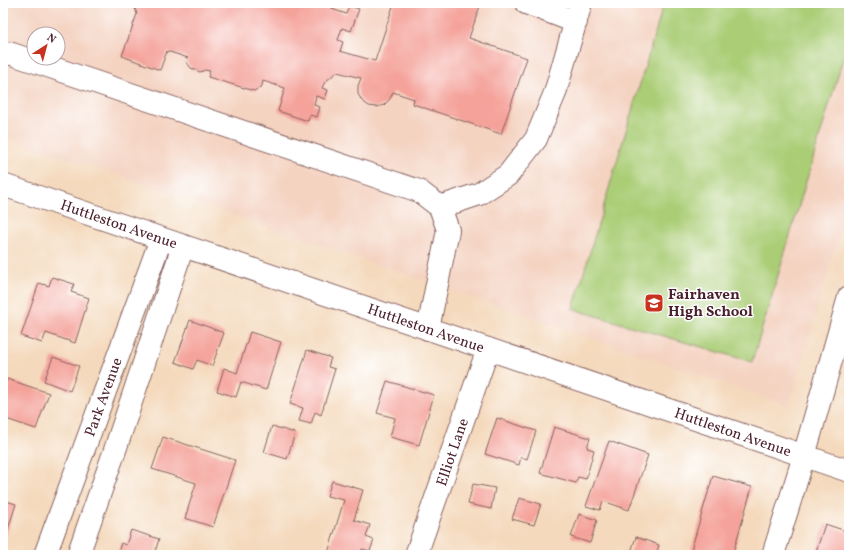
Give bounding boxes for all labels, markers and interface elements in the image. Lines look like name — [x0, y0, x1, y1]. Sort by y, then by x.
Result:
north arrow — [26, 26, 66, 66]
text: N — [43, 31, 59, 48]
street label: Huttleston Avenue — [57, 196, 180, 255]
place label: Fairhaven High School — [668, 285, 753, 323]
school or university icon: Fairhaven High School — [643, 292, 665, 314]
street label: Huttleston Avenue — [364, 300, 487, 359]
street label: Park Avenue — [80, 355, 128, 440]
street label: Huttleston Avenue — [671, 404, 794, 463]
street label: Elliot Lane — [432, 416, 475, 489]

